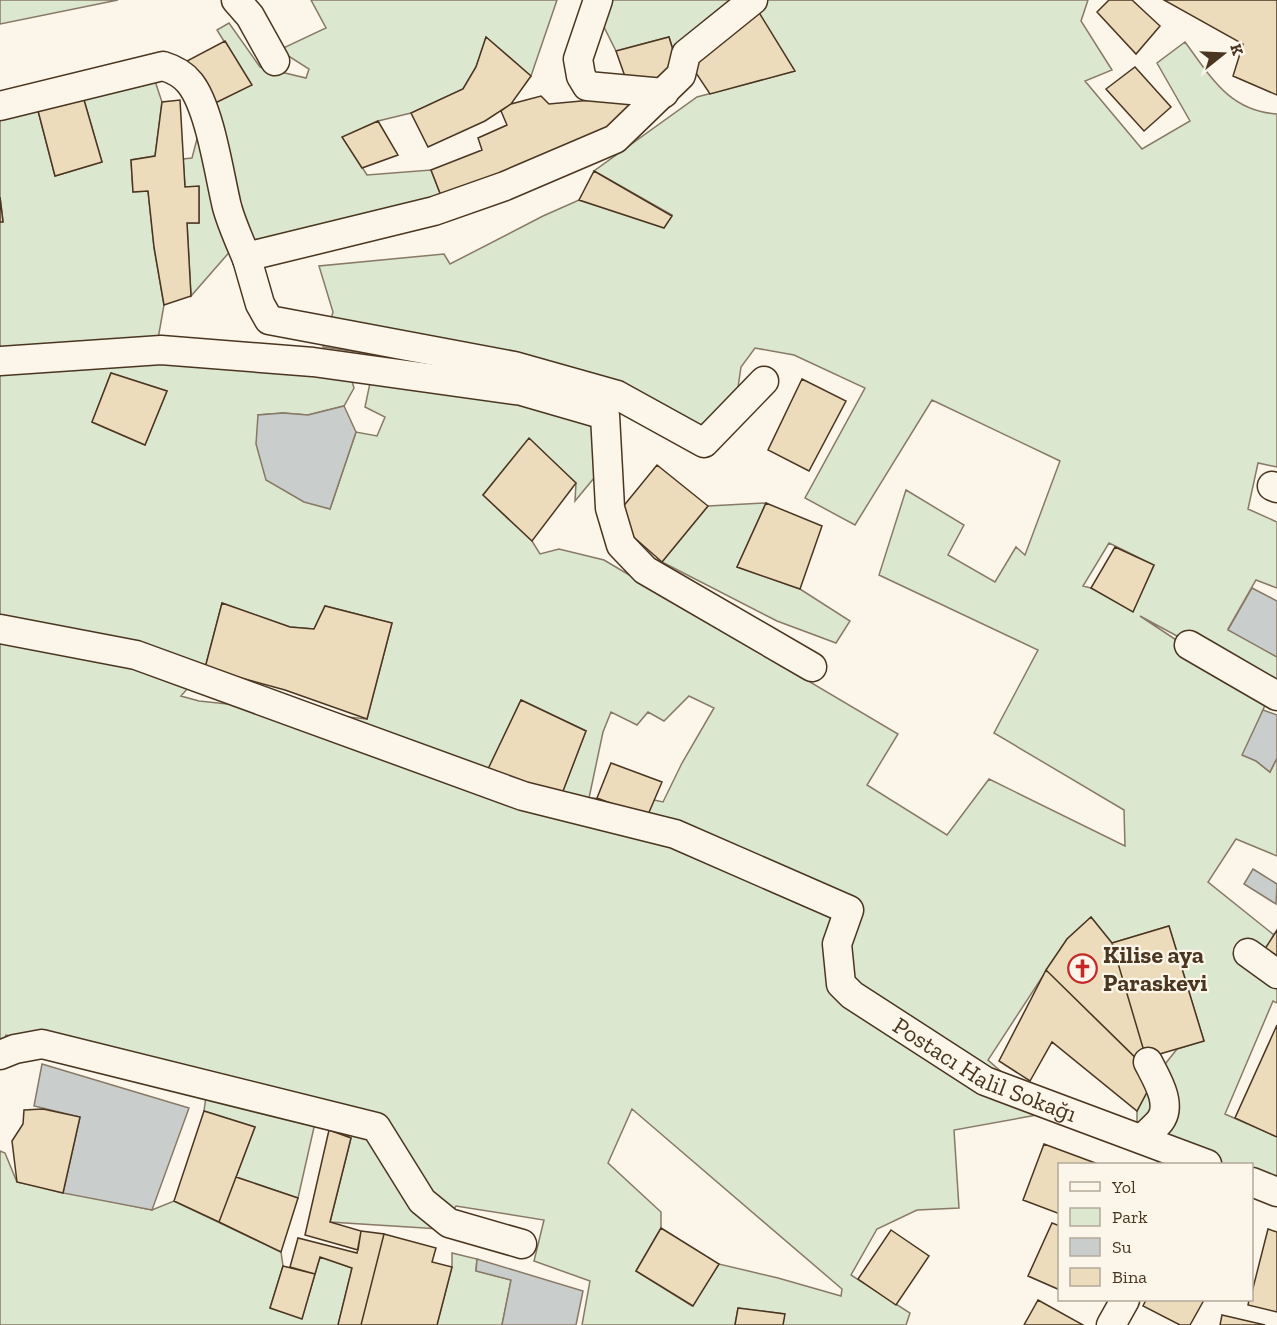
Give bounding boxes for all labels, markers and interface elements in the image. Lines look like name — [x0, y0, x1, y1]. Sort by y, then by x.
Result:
north arrow — [1193, 24, 1253, 84]
text: K — [1226, 41, 1248, 58]
place label: Kilise aya Paraskevi — [1103, 940, 1207, 997]
church icon: Kilise aya Paraskevi — [1066, 953, 1098, 985]
street label: Postacı Halil Sokağı — [888, 1010, 1081, 1128]
legend — [1058, 1163, 1253, 1301]
text: Yol — [1111, 1176, 1136, 1198]
text: Park — [1112, 1206, 1148, 1228]
text: Su — [1112, 1236, 1132, 1258]
text: Bina — [1112, 1266, 1147, 1288]

